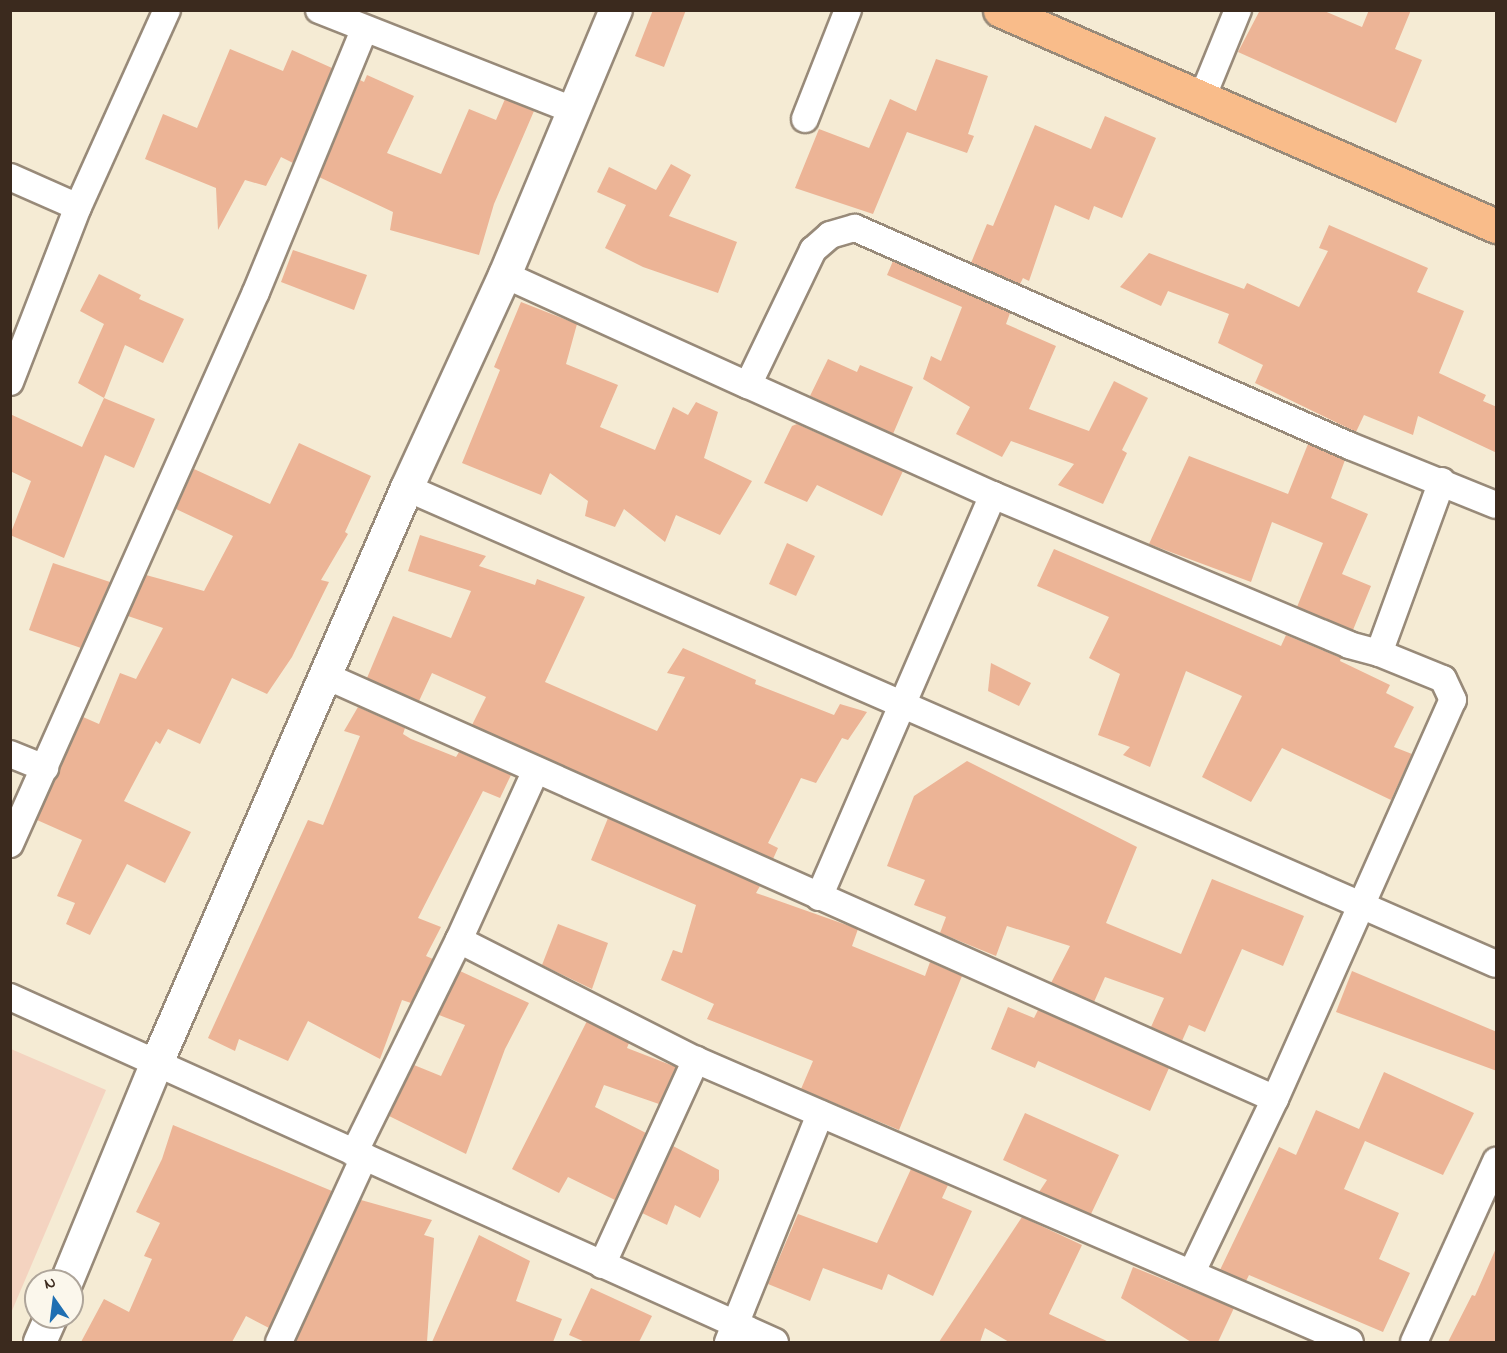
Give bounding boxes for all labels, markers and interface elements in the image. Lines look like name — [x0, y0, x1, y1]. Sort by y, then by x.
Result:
north arrow — [24, 1269, 84, 1329]
text: N — [42, 1271, 58, 1296]

